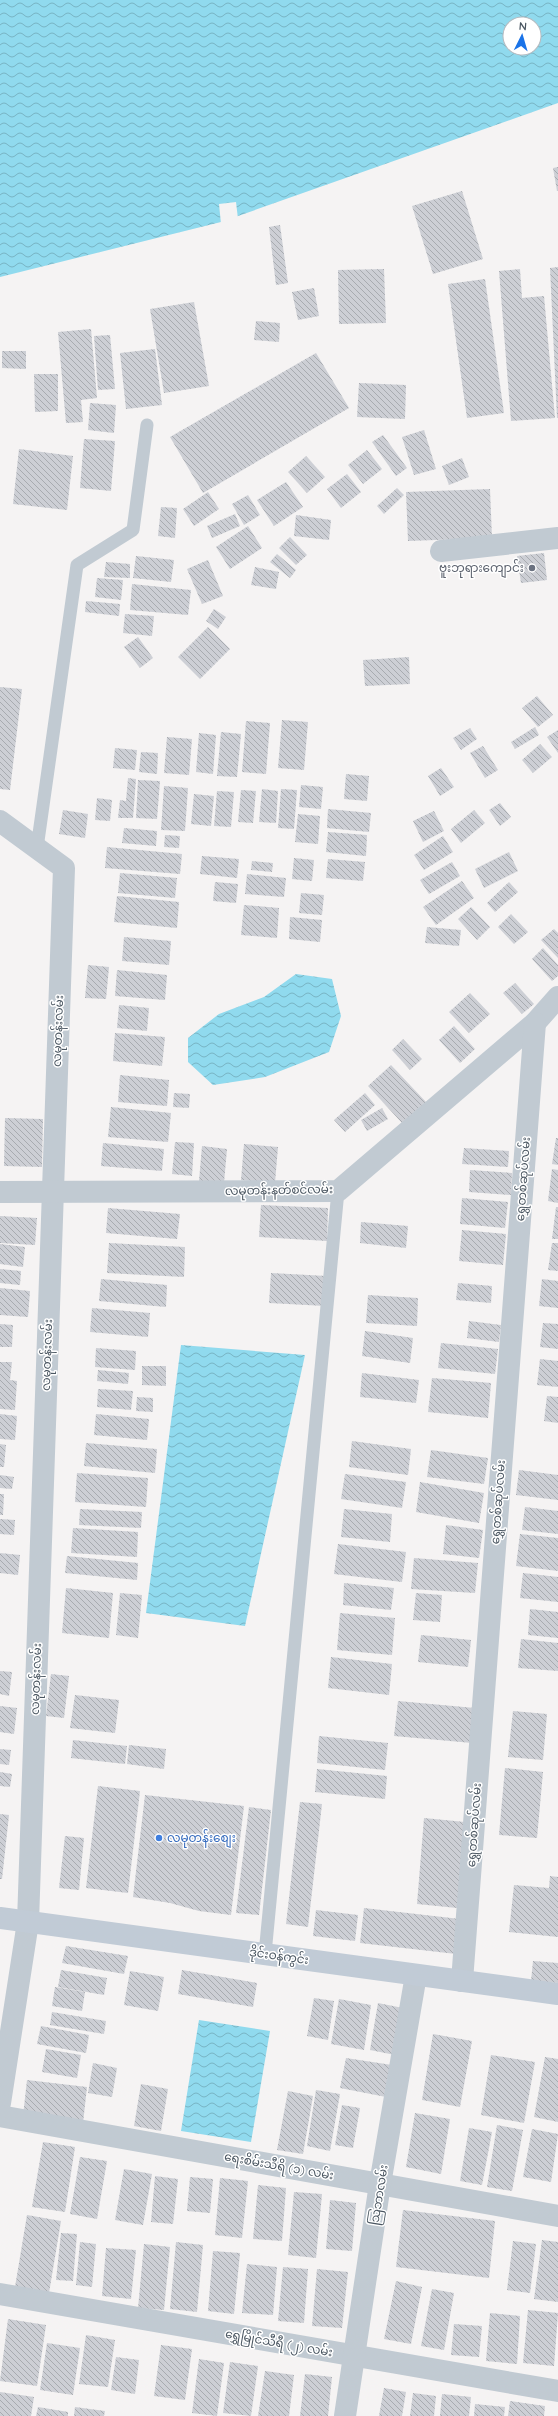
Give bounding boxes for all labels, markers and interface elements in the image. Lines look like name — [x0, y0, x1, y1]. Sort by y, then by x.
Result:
north arrow — [502, 16, 542, 56]
text: N — [518, 19, 528, 33]
place label: ဗူးဘုရားကျောင်း — [439, 559, 524, 578]
marker: ဗူးဘုရားကျောင်း — [527, 563, 537, 573]
street label: လမုတန်းလမ်း — [48, 995, 69, 1067]
street label: ရွှေတစ်ဆုပ်လမ်း — [511, 1136, 536, 1222]
street label: လမုတန်းနတ်စင်လမ်း — [225, 1180, 333, 1201]
street label: လမုတန်းလမ်း — [37, 1319, 58, 1391]
street label: ရွှေတစ်ဆုပ်လမ်း — [486, 1459, 511, 1545]
street label: လမုတန်းလမ်း — [26, 1643, 47, 1715]
street label: ရွှေတစ်ဆုပ်လမ်း — [462, 1782, 487, 1868]
place label: လမုတန်းစျေး — [167, 1829, 236, 1848]
marker: လမုတန်းစျေး — [154, 1833, 164, 1843]
street label: ဒိုင်းဝန်ကွင်း — [248, 1943, 310, 1970]
street label: ရေးစိမ်းသီရိ (၁) လမ်း — [223, 2148, 335, 2185]
street label: သြဘာလမ်း — [365, 2163, 394, 2227]
street label: ရွှေမြိုင်သီရီ (၂) လမ်း — [224, 2325, 334, 2362]

